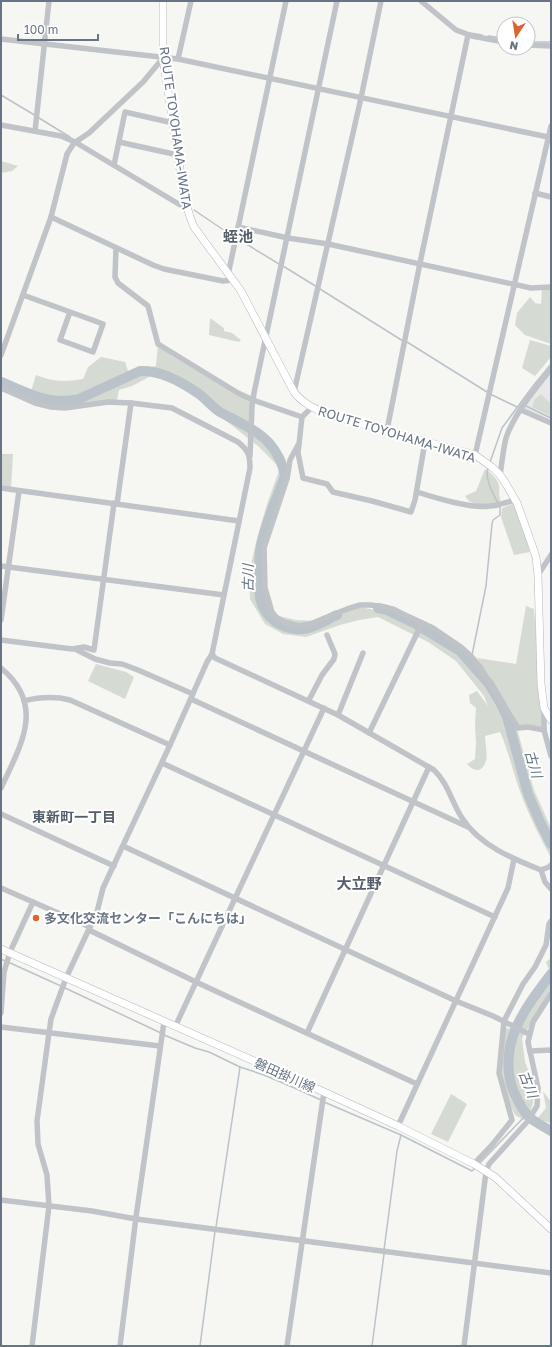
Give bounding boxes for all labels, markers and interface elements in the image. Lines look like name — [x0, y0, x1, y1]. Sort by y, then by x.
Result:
scale bar — [18, 16, 98, 42]
north arrow — [496, 16, 536, 56]
text: 100 m — [24, 22, 58, 37]
text: N — [508, 39, 519, 53]
street label: ROUTE TOYOHAMA-IWATA — [157, 45, 195, 211]
district label: 蛭池 — [223, 227, 253, 245]
street label: ROUTE TOYOHAMA-IWATA — [316, 402, 478, 466]
water label: 古川 — [239, 562, 256, 592]
water label: 古川 — [522, 748, 547, 782]
district label: 東新町一丁目 — [32, 808, 116, 825]
district label: 大立野 — [336, 874, 382, 892]
place label: 多文化交流センター「こんにちは」 — [44, 910, 252, 926]
marker: 多文化交流センター「こんにちは」 — [31, 913, 41, 923]
street label: 磐田掛川線 — [252, 1054, 318, 1096]
water label: 古川 — [516, 1068, 543, 1102]

